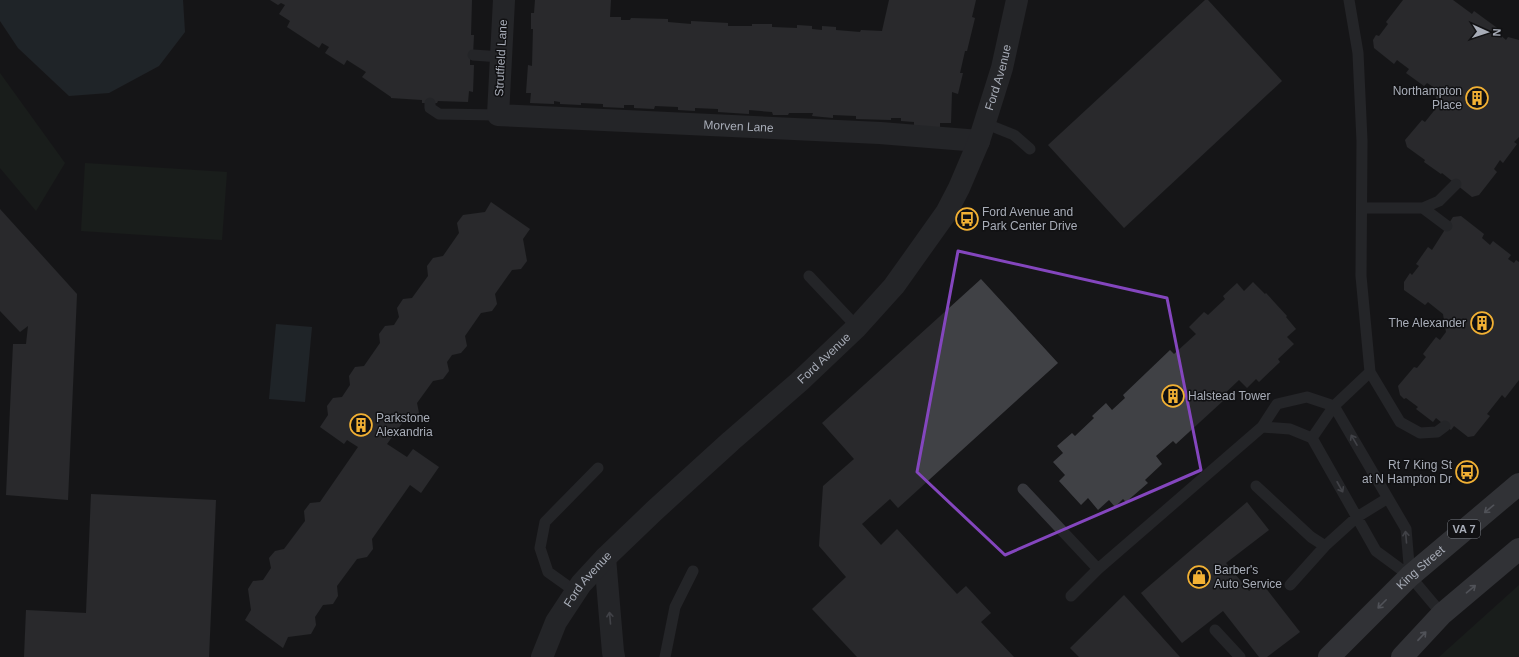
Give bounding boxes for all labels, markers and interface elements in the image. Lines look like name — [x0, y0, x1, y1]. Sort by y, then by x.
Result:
north arrow — [1467, 12, 1507, 52]
street label: Strutfield Lane — [492, 19, 510, 97]
text: N — [1491, 28, 1503, 37]
street label: Ford Avenue — [982, 43, 1014, 112]
place label: Northampton Place — [1393, 84, 1462, 112]
building icon: Northampton Place — [1464, 85, 1490, 111]
street label: Morven Lane — [703, 118, 774, 135]
place label: Ford Avenue and Park Center Drive — [982, 205, 1078, 233]
bus stop icon: Ford Avenue and Park Center Drive — [954, 206, 980, 232]
building icon: The Alexander — [1469, 310, 1495, 336]
place label: The Alexander — [1389, 316, 1466, 330]
street label: Ford Avenue — [795, 330, 854, 387]
building icon: Halstead Tower — [1160, 383, 1186, 409]
place label: Halstead Tower — [1188, 389, 1271, 403]
place label: Parkstone Alexandria — [376, 411, 433, 439]
building icon: Parkstone Alexandria — [348, 412, 374, 438]
one-way arrow — [1349, 434, 1357, 446]
place label: Rt 7 King St at N Hampton Dr — [1362, 458, 1453, 486]
bus stop icon: Rt 7 King St at N Hampton Dr — [1454, 459, 1480, 485]
one-way arrow — [1337, 481, 1344, 493]
one-way arrow — [1483, 505, 1494, 513]
road number: VA 7 — [1448, 520, 1480, 538]
one-way arrow — [1403, 531, 1410, 544]
street label: King Street — [1394, 542, 1448, 592]
street label: Ford Avenue — [561, 548, 615, 610]
place label: Barber's Auto Service — [1214, 563, 1282, 591]
shop icon: Barber's Auto Service — [1186, 564, 1212, 590]
one-way arrow — [1466, 585, 1477, 594]
one-way arrow — [1377, 599, 1387, 609]
one-way arrow — [606, 612, 613, 625]
one-way arrow — [1417, 631, 1426, 641]

